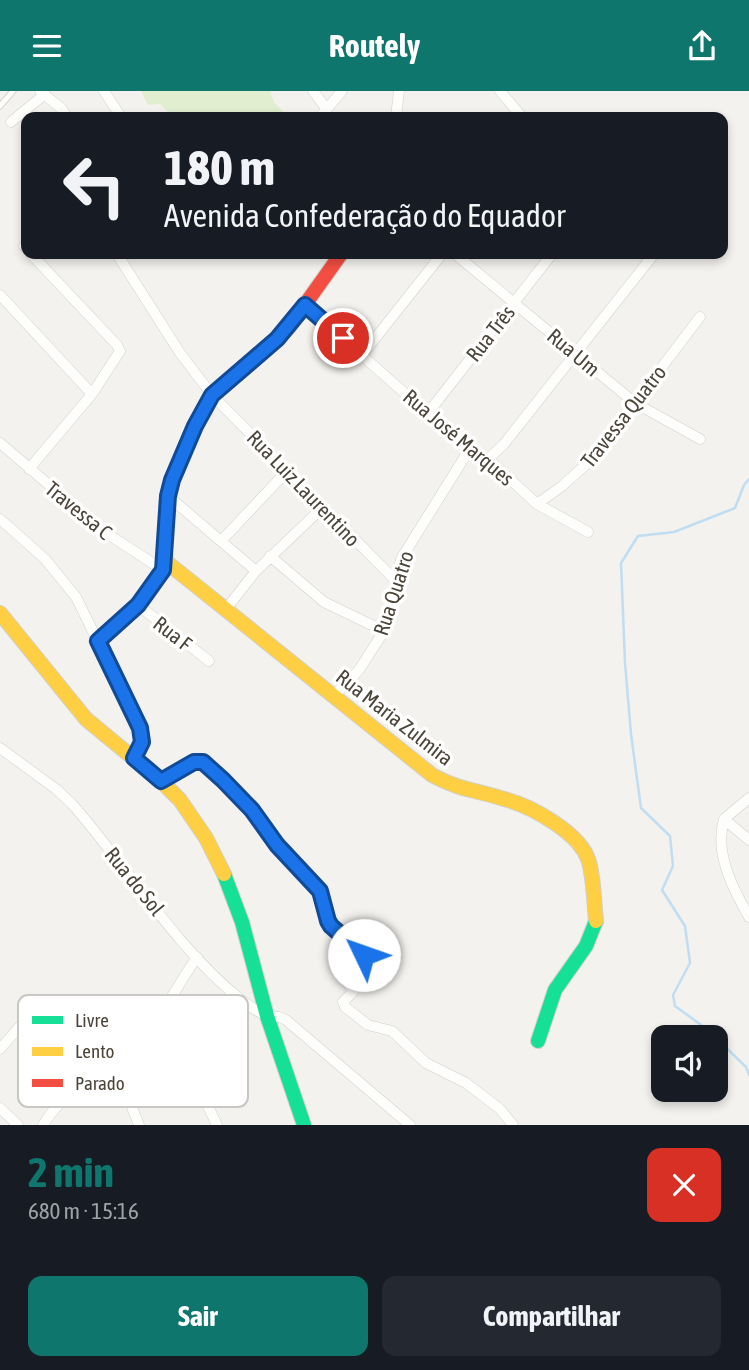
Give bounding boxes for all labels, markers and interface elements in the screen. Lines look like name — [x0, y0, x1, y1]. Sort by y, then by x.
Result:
icon: menu — [28, 27, 66, 65]
text: Routely — [329, 27, 420, 64]
icon: share — [683, 27, 721, 65]
text: 180 m — [164, 139, 275, 195]
icon: left — [49, 140, 140, 231]
text: Avenida Confederação do Equador — [164, 197, 565, 234]
street label: Rua Três — [461, 300, 519, 366]
pin — [313, 308, 373, 368]
icon: arrive — [324, 319, 362, 357]
street label: Rua Um — [543, 323, 605, 381]
street label: Travessa Quatro — [576, 360, 670, 472]
street label: Rua José Marques — [399, 384, 519, 490]
street label: Rua Luiz Laurentino — [243, 425, 365, 551]
street label: Travessa C — [41, 476, 117, 544]
street label: Rua Quatro — [368, 548, 418, 638]
street label: Rua F — [149, 611, 197, 656]
street label: Rua Maria Zulmira — [332, 664, 458, 770]
street label: Rua do Sol — [100, 842, 170, 920]
position arrow — [327, 918, 401, 992]
legend — [18, 995, 248, 1107]
text: Livre — [75, 1009, 109, 1031]
map controls — [651, 1025, 728, 1102]
button: sound — [651, 1025, 728, 1102]
text: Lento — [75, 1040, 114, 1062]
text: Parado — [75, 1072, 125, 1094]
text: 2 min — [28, 1148, 114, 1196]
button: close — [647, 1148, 721, 1222]
text: 680 m · 15:16 — [28, 1198, 139, 1224]
button: Sair — [28, 1276, 368, 1356]
button: Compartilhar — [382, 1276, 721, 1356]

